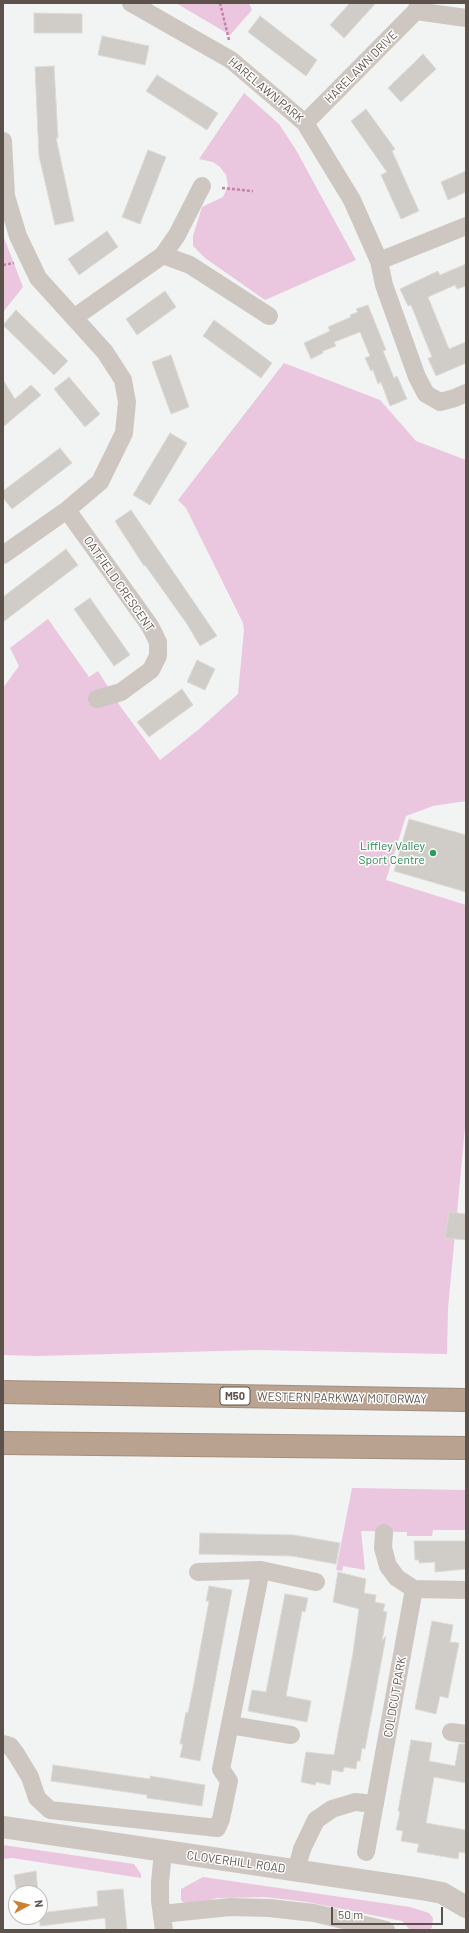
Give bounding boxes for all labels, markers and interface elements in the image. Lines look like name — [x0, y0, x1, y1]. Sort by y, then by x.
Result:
street label: HARELAWN DRIVE — [322, 28, 400, 106]
street label: HARELAWN PARK — [226, 54, 306, 126]
street label: OATFIELD CRESCENT — [81, 534, 157, 634]
place label: Liffley Valley Sport Centre — [358, 839, 425, 867]
marker: Liffley Valley Sport Centre — [428, 848, 438, 858]
road number: M50 — [220, 1387, 250, 1405]
street label: WESTERN PARKWAY MOTORWAY — [257, 1389, 427, 1407]
street label: COLDCUT PARK — [381, 1655, 409, 1739]
street label: CLOVERHILL ROAD — [186, 1848, 286, 1876]
north arrow — [8, 1885, 48, 1925]
text: N — [33, 1899, 46, 1908]
scale bar — [333, 1899, 445, 1925]
text: 50 m — [338, 1907, 363, 1921]

